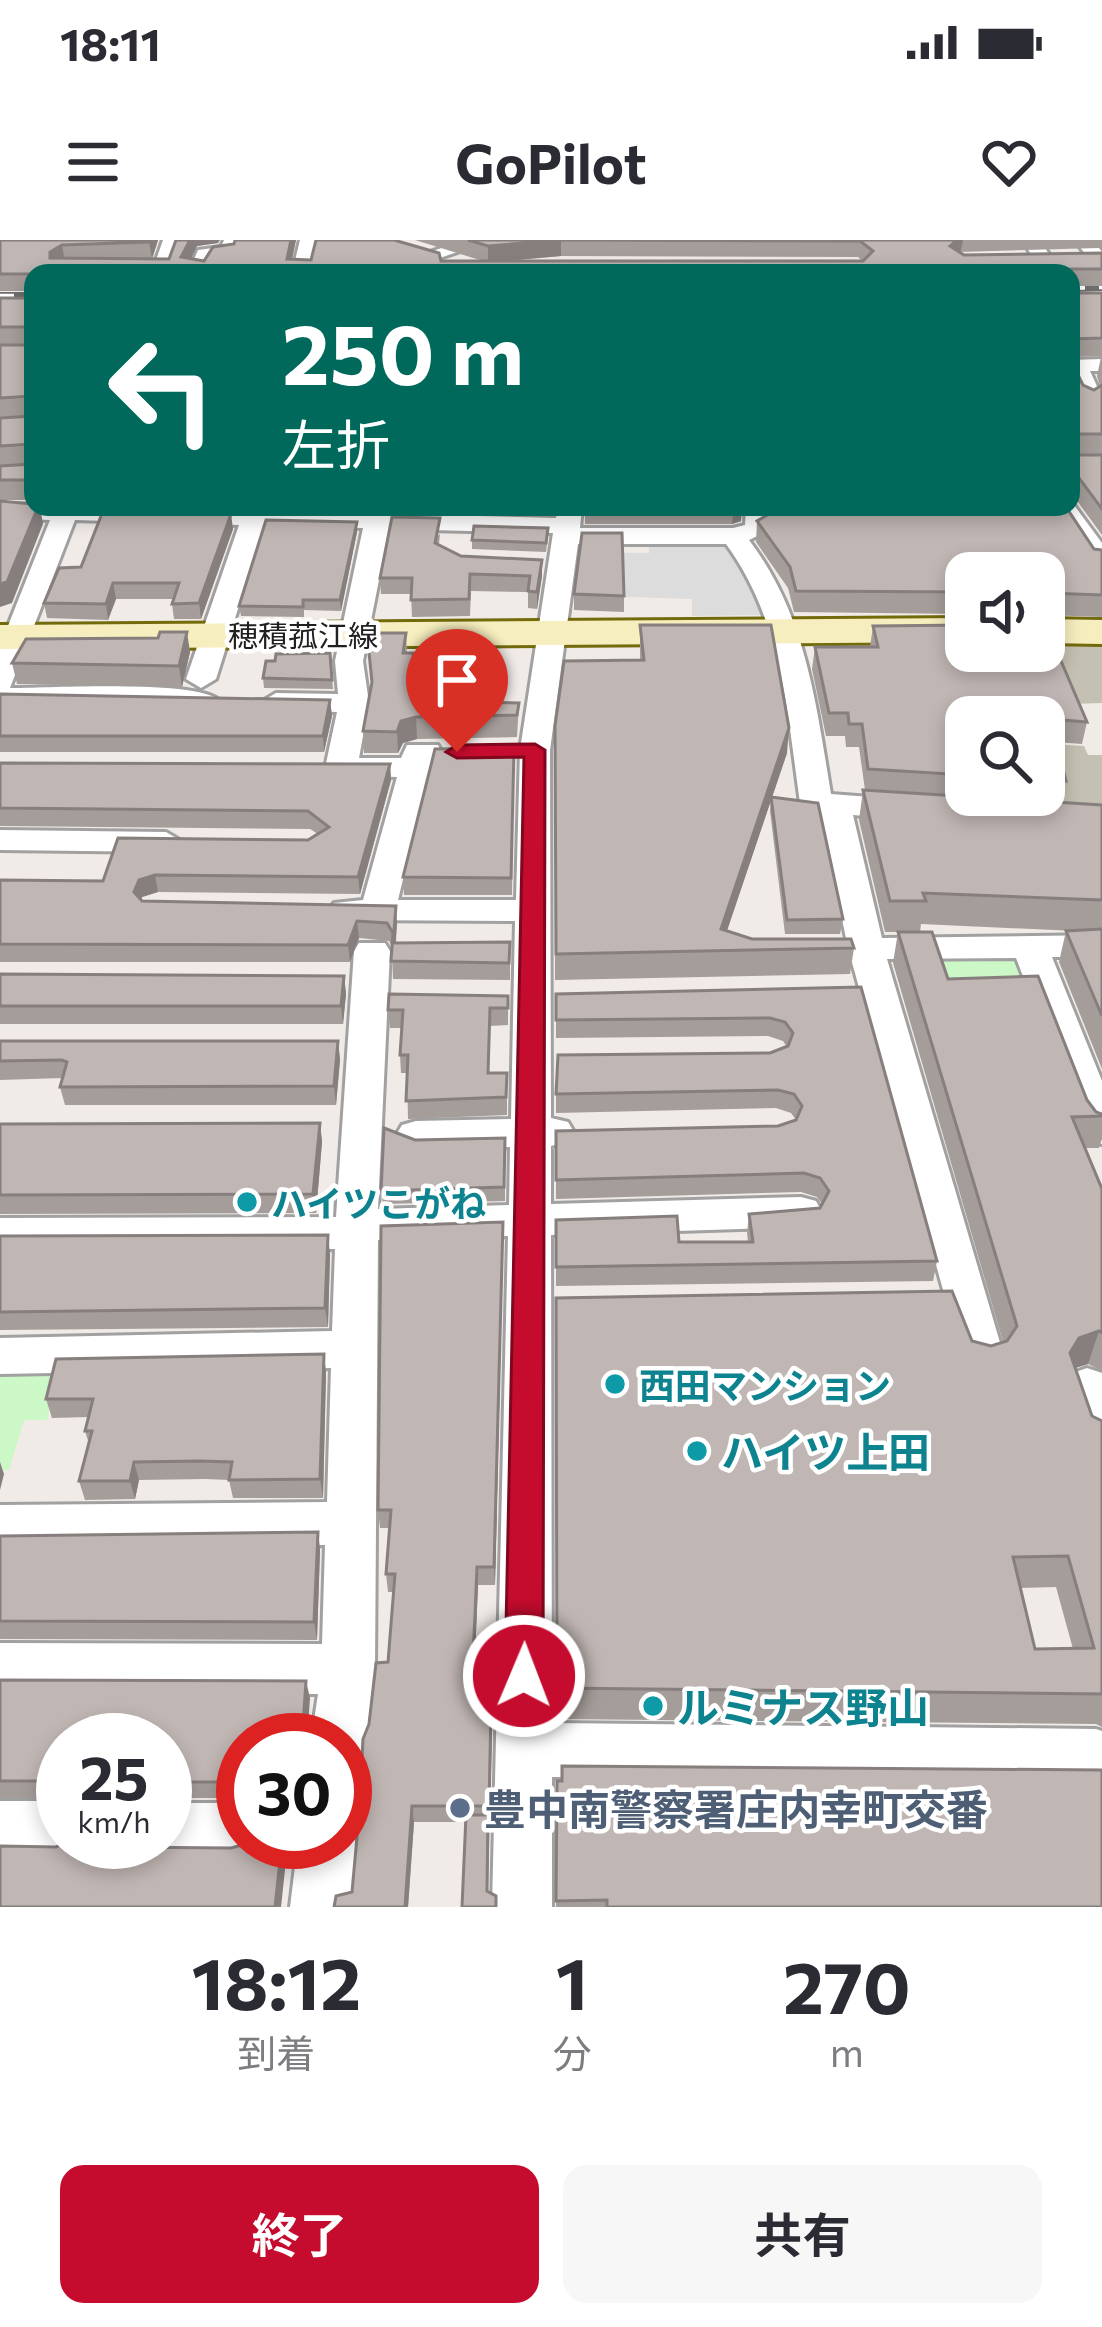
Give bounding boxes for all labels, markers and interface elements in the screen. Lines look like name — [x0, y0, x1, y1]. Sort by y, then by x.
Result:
text: 18:11 — [60, 15, 161, 70]
icon: menu — [60, 129, 126, 195]
text: GoPilot — [455, 129, 647, 195]
icon: heart — [976, 129, 1042, 195]
text: 250 m — [282, 300, 524, 402]
icon: left — [84, 312, 240, 468]
text: 左折 — [282, 410, 390, 476]
map controls — [945, 552, 1065, 816]
button: sound — [945, 552, 1065, 672]
street label: 穂積菰江線 — [228, 616, 378, 653]
pin — [406, 629, 508, 752]
icon: arrive — [424, 647, 490, 713]
button: search — [945, 696, 1065, 816]
place label: ハイツこがね — [271, 1180, 486, 1224]
marker: ハイツこがね — [234, 1189, 260, 1215]
place label: 西田マンション — [639, 1362, 891, 1406]
marker: 西田マンション — [602, 1371, 628, 1397]
place label: ハイツ上田 — [721, 1425, 930, 1477]
marker: ハイツ上田 — [684, 1438, 710, 1464]
position arrow — [461, 1613, 587, 1739]
place label: ルミナス野山 — [677, 1680, 929, 1732]
marker: ルミナス野山 — [640, 1693, 666, 1719]
speed limit sign: 30 — [216, 1713, 372, 1869]
text: 25 — [79, 1739, 149, 1812]
place label: 豊中南警察署庄内幸町交番 — [484, 1782, 988, 1834]
marker: 豊中南警察署庄内幸町交番 — [447, 1795, 473, 1821]
text: km/h — [78, 1802, 150, 1839]
text: 18:12 — [191, 1937, 361, 2025]
text: 1 — [556, 1937, 588, 2025]
text: 270 — [783, 1941, 911, 2029]
text: m — [830, 2027, 864, 2075]
text: 到着 — [237, 2028, 315, 2076]
text: 分 — [553, 2028, 592, 2076]
button: 終了 — [60, 2165, 539, 2303]
button: 共有 — [563, 2165, 1042, 2303]

